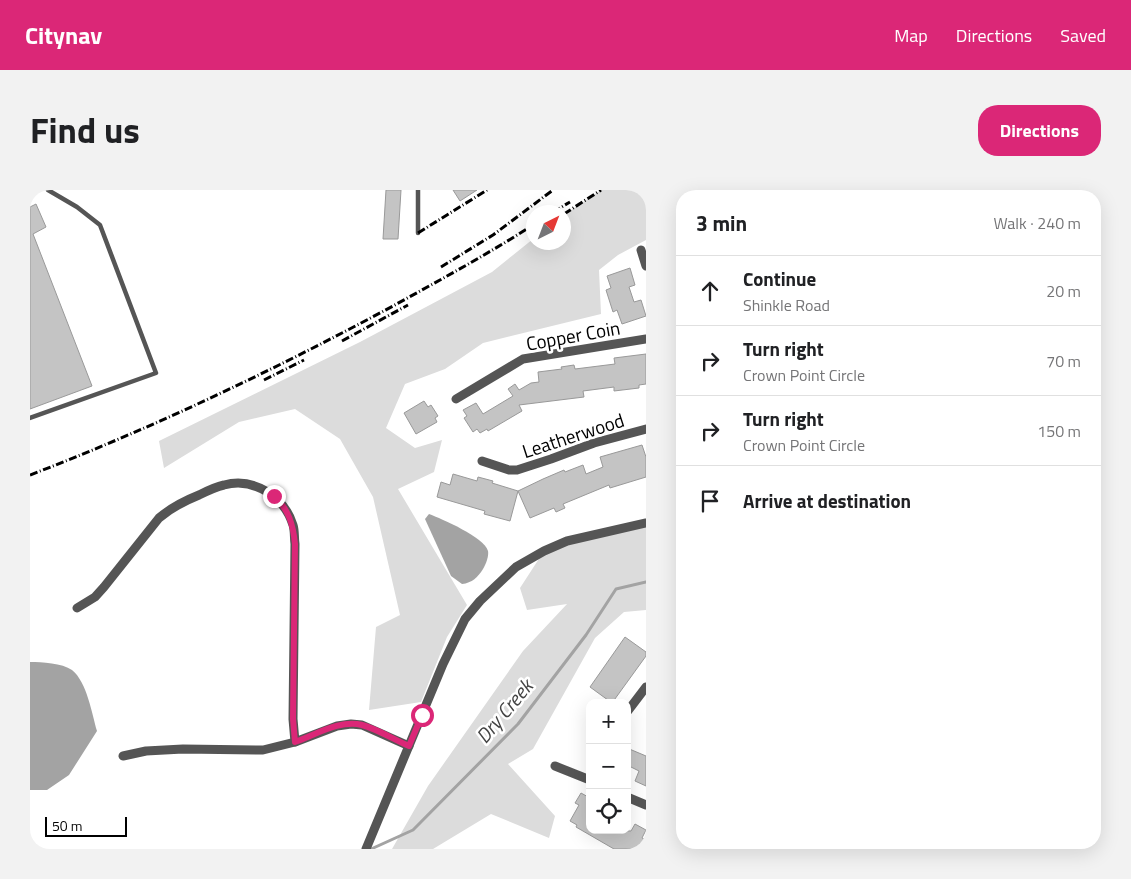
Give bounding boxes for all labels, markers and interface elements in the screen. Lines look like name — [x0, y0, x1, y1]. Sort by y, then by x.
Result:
text: Citynav — [25, 17, 102, 53]
text: Map — [894, 22, 928, 49]
text: Directions — [956, 22, 1032, 49]
text: Saved — [1060, 22, 1106, 49]
text: Find us — [30, 103, 140, 157]
button: Directions — [978, 105, 1101, 156]
north arrow — [526, 205, 571, 250]
text: 3 min — [696, 207, 747, 239]
text: Walk · 240 m — [993, 211, 1081, 235]
text: Continue — [743, 264, 816, 293]
icon: ahead — [696, 277, 724, 305]
text: 20 m — [1046, 279, 1081, 303]
text: Shinkle Road — [743, 293, 830, 317]
street label: Copper Coin — [524, 312, 622, 358]
text: Turn right — [743, 334, 824, 363]
icon: right — [696, 347, 724, 375]
text: 70 m — [1046, 349, 1081, 373]
text: Crown Point Circle — [743, 363, 865, 387]
text: Turn right — [743, 404, 824, 433]
street label: Leatherwood — [518, 405, 628, 465]
icon: right — [696, 417, 724, 445]
text: 150 m — [1037, 419, 1081, 443]
text: Crown Point Circle — [743, 433, 865, 457]
route end — [263, 485, 286, 508]
text: Arrive at destination — [743, 486, 911, 515]
icon: arrive — [696, 487, 724, 515]
water label: Dry Creek — [468, 671, 541, 750]
map controls — [586, 699, 631, 834]
button: + — [586, 699, 631, 744]
route start — [411, 704, 434, 727]
button: − — [586, 744, 631, 789]
button: locate — [586, 789, 631, 834]
scale bar — [45, 814, 128, 837]
text: 50 m — [52, 815, 82, 836]

